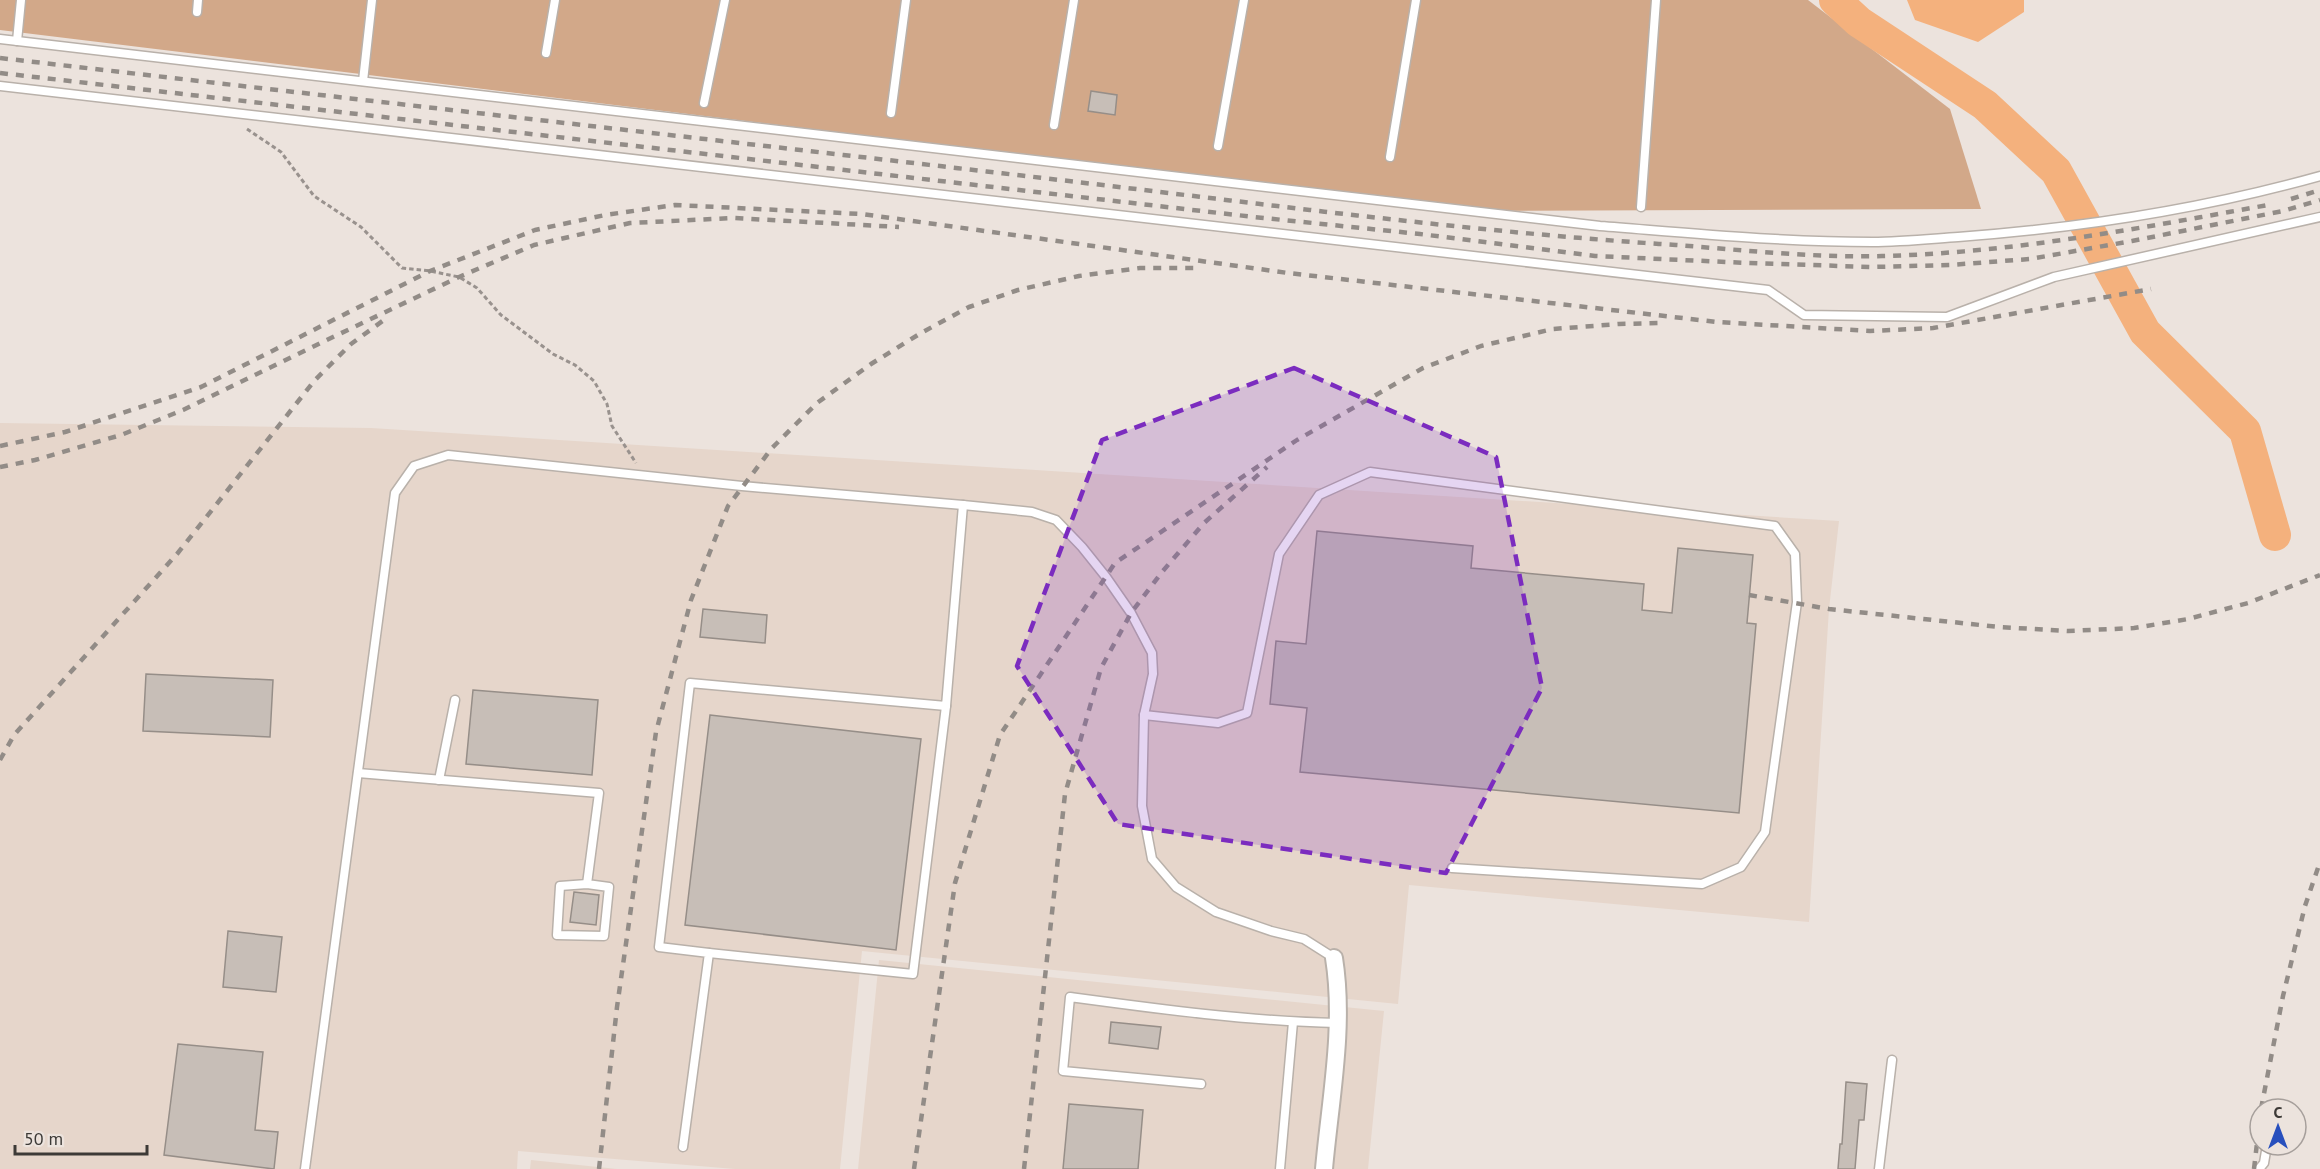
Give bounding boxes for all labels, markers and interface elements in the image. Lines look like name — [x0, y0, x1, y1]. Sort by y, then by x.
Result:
north arrow — [2248, 1097, 2308, 1157]
text: С — [2274, 1102, 2283, 1122]
scale bar — [15, 1118, 147, 1156]
text: 50 m — [24, 1127, 63, 1150]

